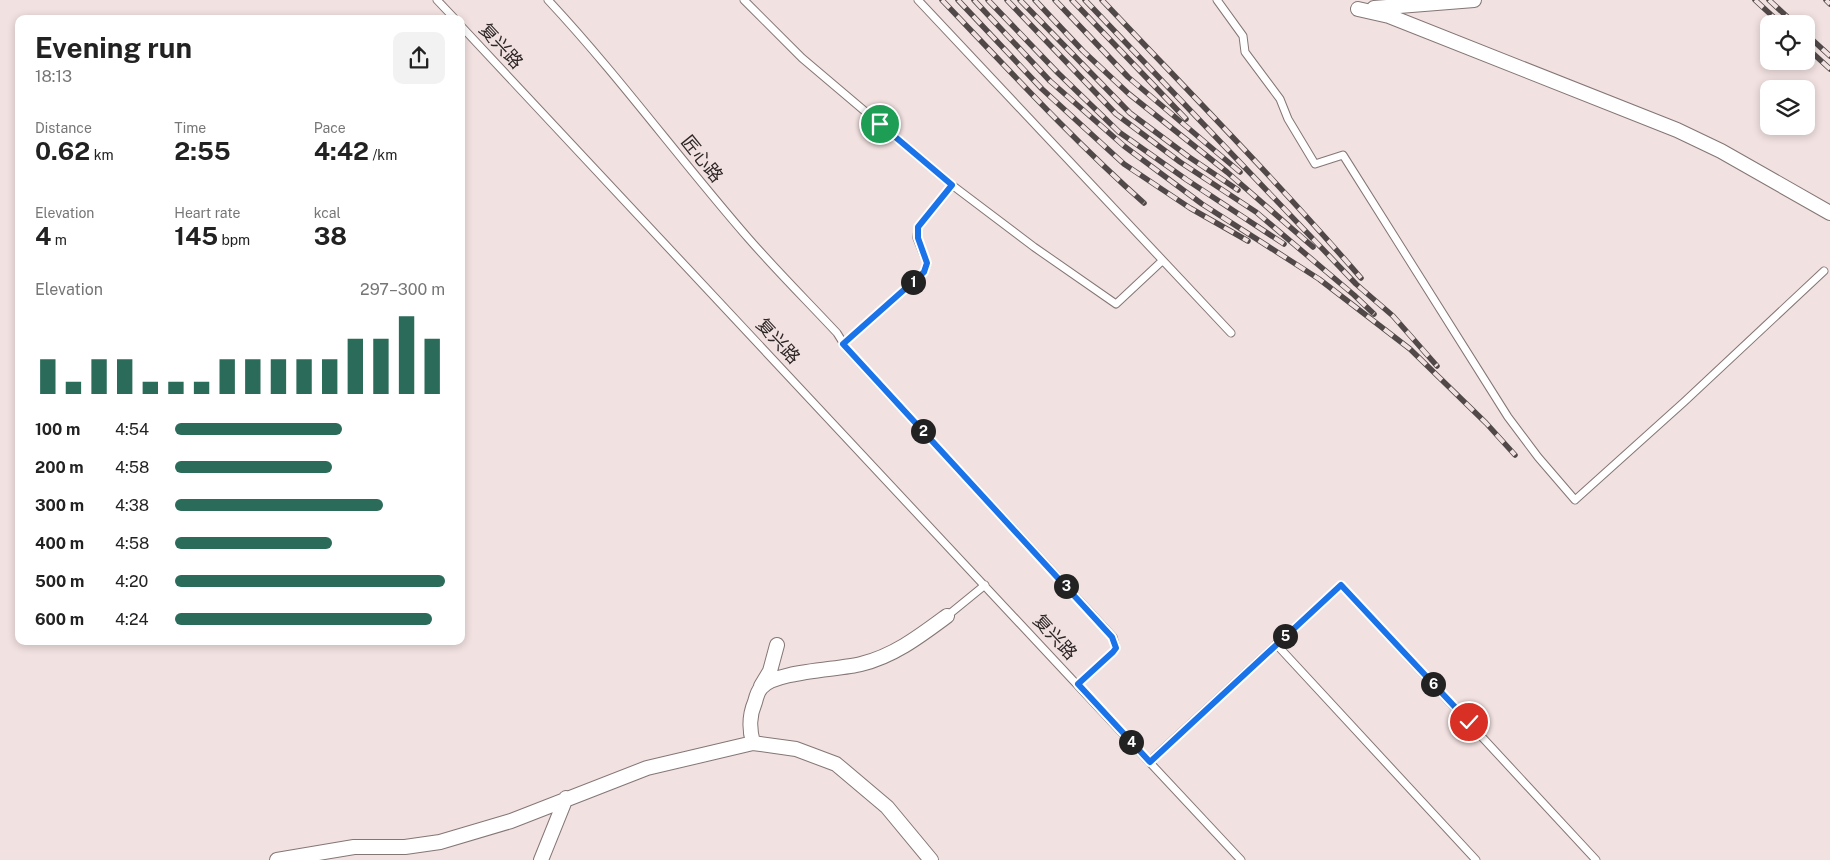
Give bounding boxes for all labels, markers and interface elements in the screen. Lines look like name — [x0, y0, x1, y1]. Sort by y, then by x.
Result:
map controls — [1760, 15, 1815, 135]
button: locate — [1760, 15, 1815, 70]
street label: 复兴路 — [475, 19, 527, 73]
text: Evening run — [35, 31, 192, 64]
button: share — [393, 32, 445, 84]
text: 18:13 — [35, 67, 72, 86]
button: layers — [1760, 80, 1815, 135]
pin — [859, 103, 901, 145]
icon: arrive — [866, 110, 894, 138]
text: Distance — [35, 120, 92, 136]
text: Time — [174, 120, 206, 136]
text: Pace — [314, 120, 346, 136]
street label: 匠心路 — [677, 131, 728, 186]
text: 0.62 — [35, 136, 90, 166]
text: 2:55 — [174, 136, 231, 166]
text: 4:42 — [314, 136, 369, 166]
text: km — [90, 147, 114, 163]
text: /km — [369, 147, 397, 163]
text: Elevation — [35, 205, 94, 221]
text: Heart rate — [174, 205, 241, 221]
text: kcal — [314, 205, 341, 221]
text: 4 — [35, 221, 51, 251]
text: 145 — [174, 221, 218, 251]
text: 38 — [314, 221, 347, 251]
text: m — [51, 232, 67, 248]
text: bpm — [218, 232, 250, 248]
pin: 1 — [900, 270, 926, 294]
text: 1 — [911, 274, 917, 290]
text: Elevation — [35, 280, 103, 299]
text: 297–300 m — [360, 280, 445, 299]
street label: 复兴路 — [752, 314, 804, 368]
pin: 2 — [910, 418, 936, 444]
text: 100 m — [35, 420, 80, 439]
text: 4:54 — [115, 420, 149, 439]
text: 2 — [919, 423, 928, 439]
text: 200 m — [35, 458, 84, 477]
text: 4:58 — [115, 458, 149, 477]
text: 300 m — [35, 496, 84, 515]
text: 4:38 — [115, 496, 149, 515]
text: 400 m — [35, 534, 84, 553]
text: 4:58 — [115, 534, 149, 553]
text: 500 m — [35, 572, 84, 591]
text: 4:20 — [115, 572, 148, 591]
pin: 3 — [1054, 574, 1078, 598]
text: 3 — [1062, 578, 1071, 594]
text: 600 m — [35, 610, 84, 629]
text: 4:24 — [115, 610, 149, 629]
street label: 复兴路 — [1029, 610, 1081, 664]
pin: 5 — [1272, 624, 1298, 648]
text: 5 — [1281, 628, 1290, 644]
pin: 6 — [1420, 672, 1446, 696]
text: 6 — [1429, 676, 1438, 692]
pin — [1448, 701, 1490, 743]
icon: check — [1455, 708, 1483, 736]
pin: 4 — [1118, 730, 1144, 754]
text: 4 — [1127, 734, 1136, 750]

